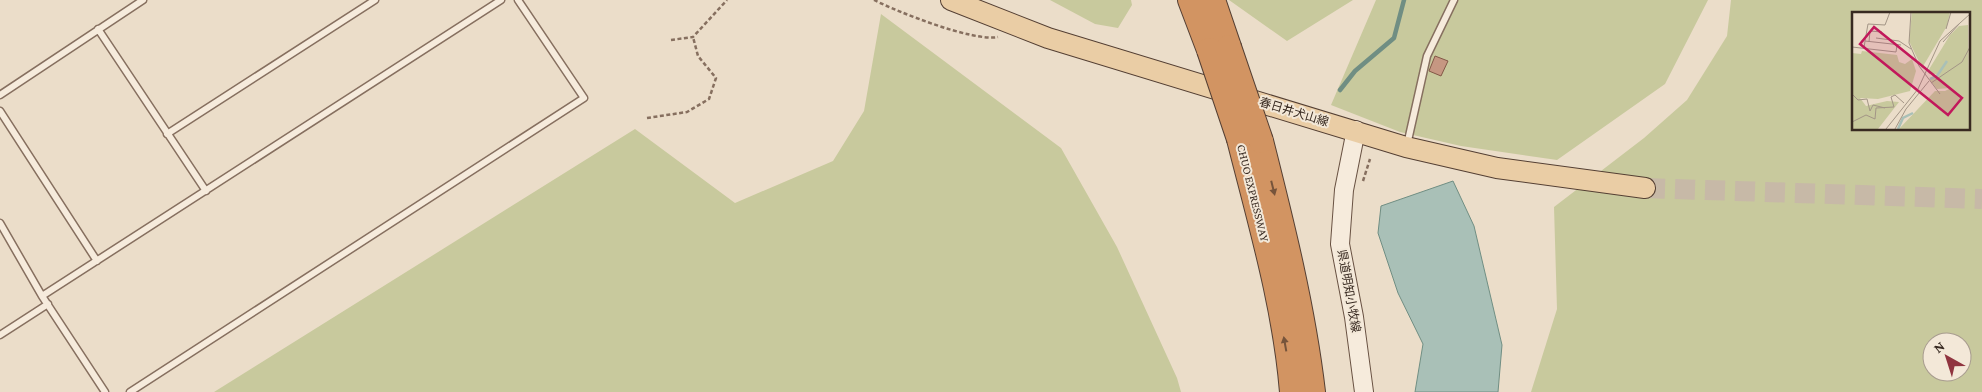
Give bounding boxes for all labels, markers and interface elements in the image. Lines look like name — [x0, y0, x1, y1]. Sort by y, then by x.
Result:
inset map — [1852, 12, 1970, 130]
street label: 春日井犬山線 — [1258, 95, 1330, 129]
street label: CHUO EXPRESSWAY — [1234, 143, 1272, 244]
one-way arrow — [1269, 181, 1277, 196]
street label: 県道明知小牧線 — [1335, 248, 1363, 334]
north arrow — [1922, 332, 1972, 382]
one-way arrow — [1281, 335, 1289, 351]
text: N — [1930, 337, 1948, 356]

